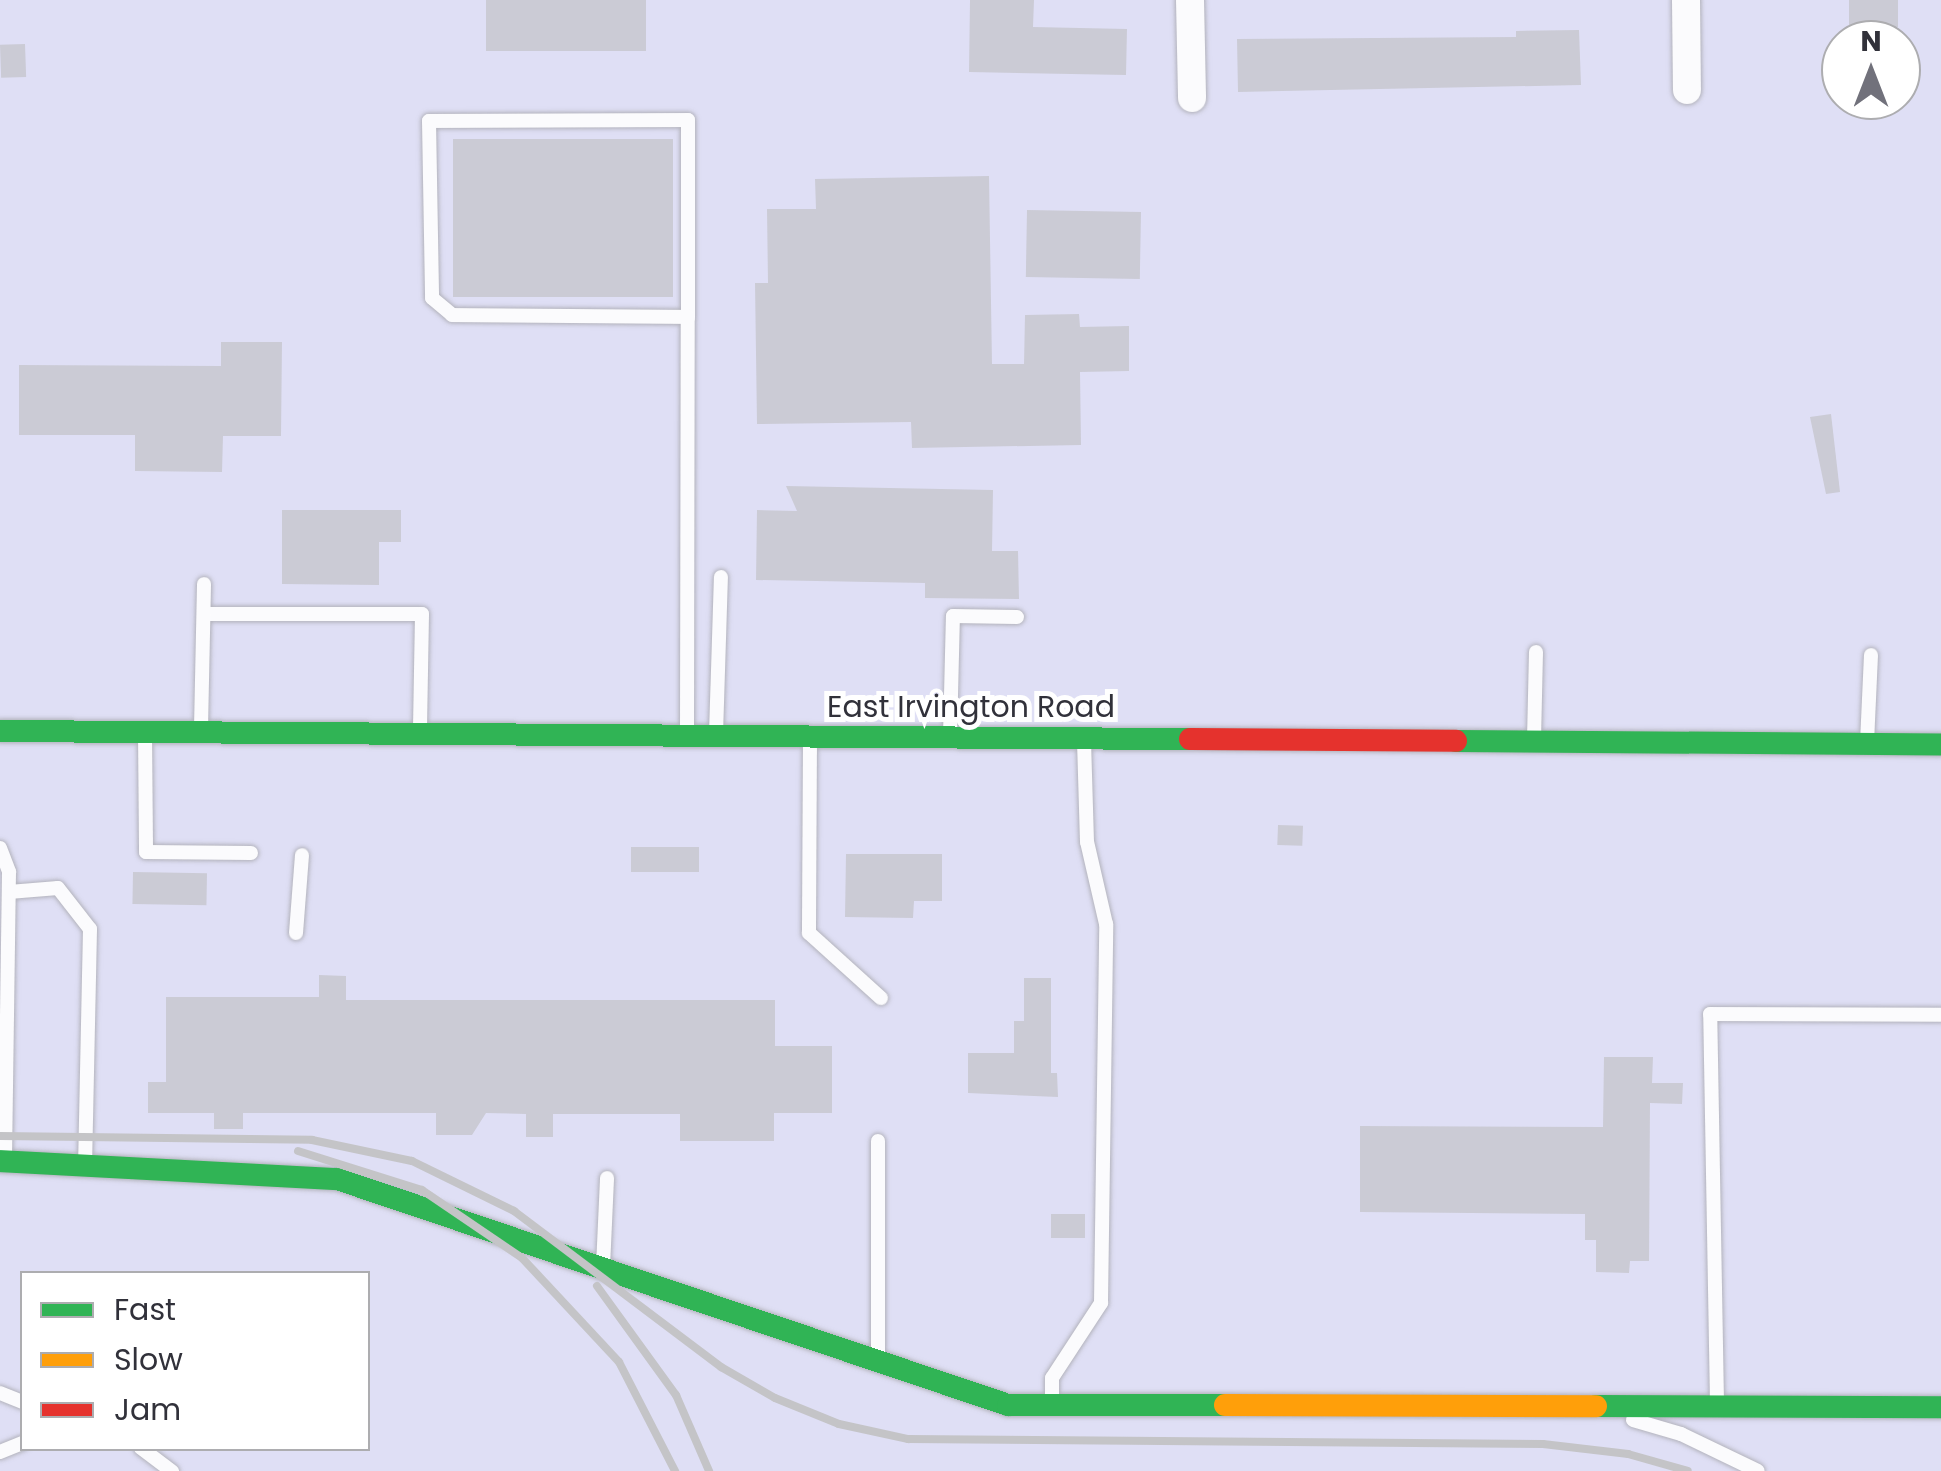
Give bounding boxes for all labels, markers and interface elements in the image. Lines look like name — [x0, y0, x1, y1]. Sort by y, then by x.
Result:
north arrow — [1821, 20, 1921, 120]
text: N — [1860, 22, 1882, 61]
street label: East Irvington Road — [827, 689, 1115, 725]
legend — [20, 1271, 370, 1451]
text: Fast — [114, 1288, 176, 1331]
text: Slow — [114, 1338, 183, 1381]
text: Jam — [114, 1388, 181, 1431]

